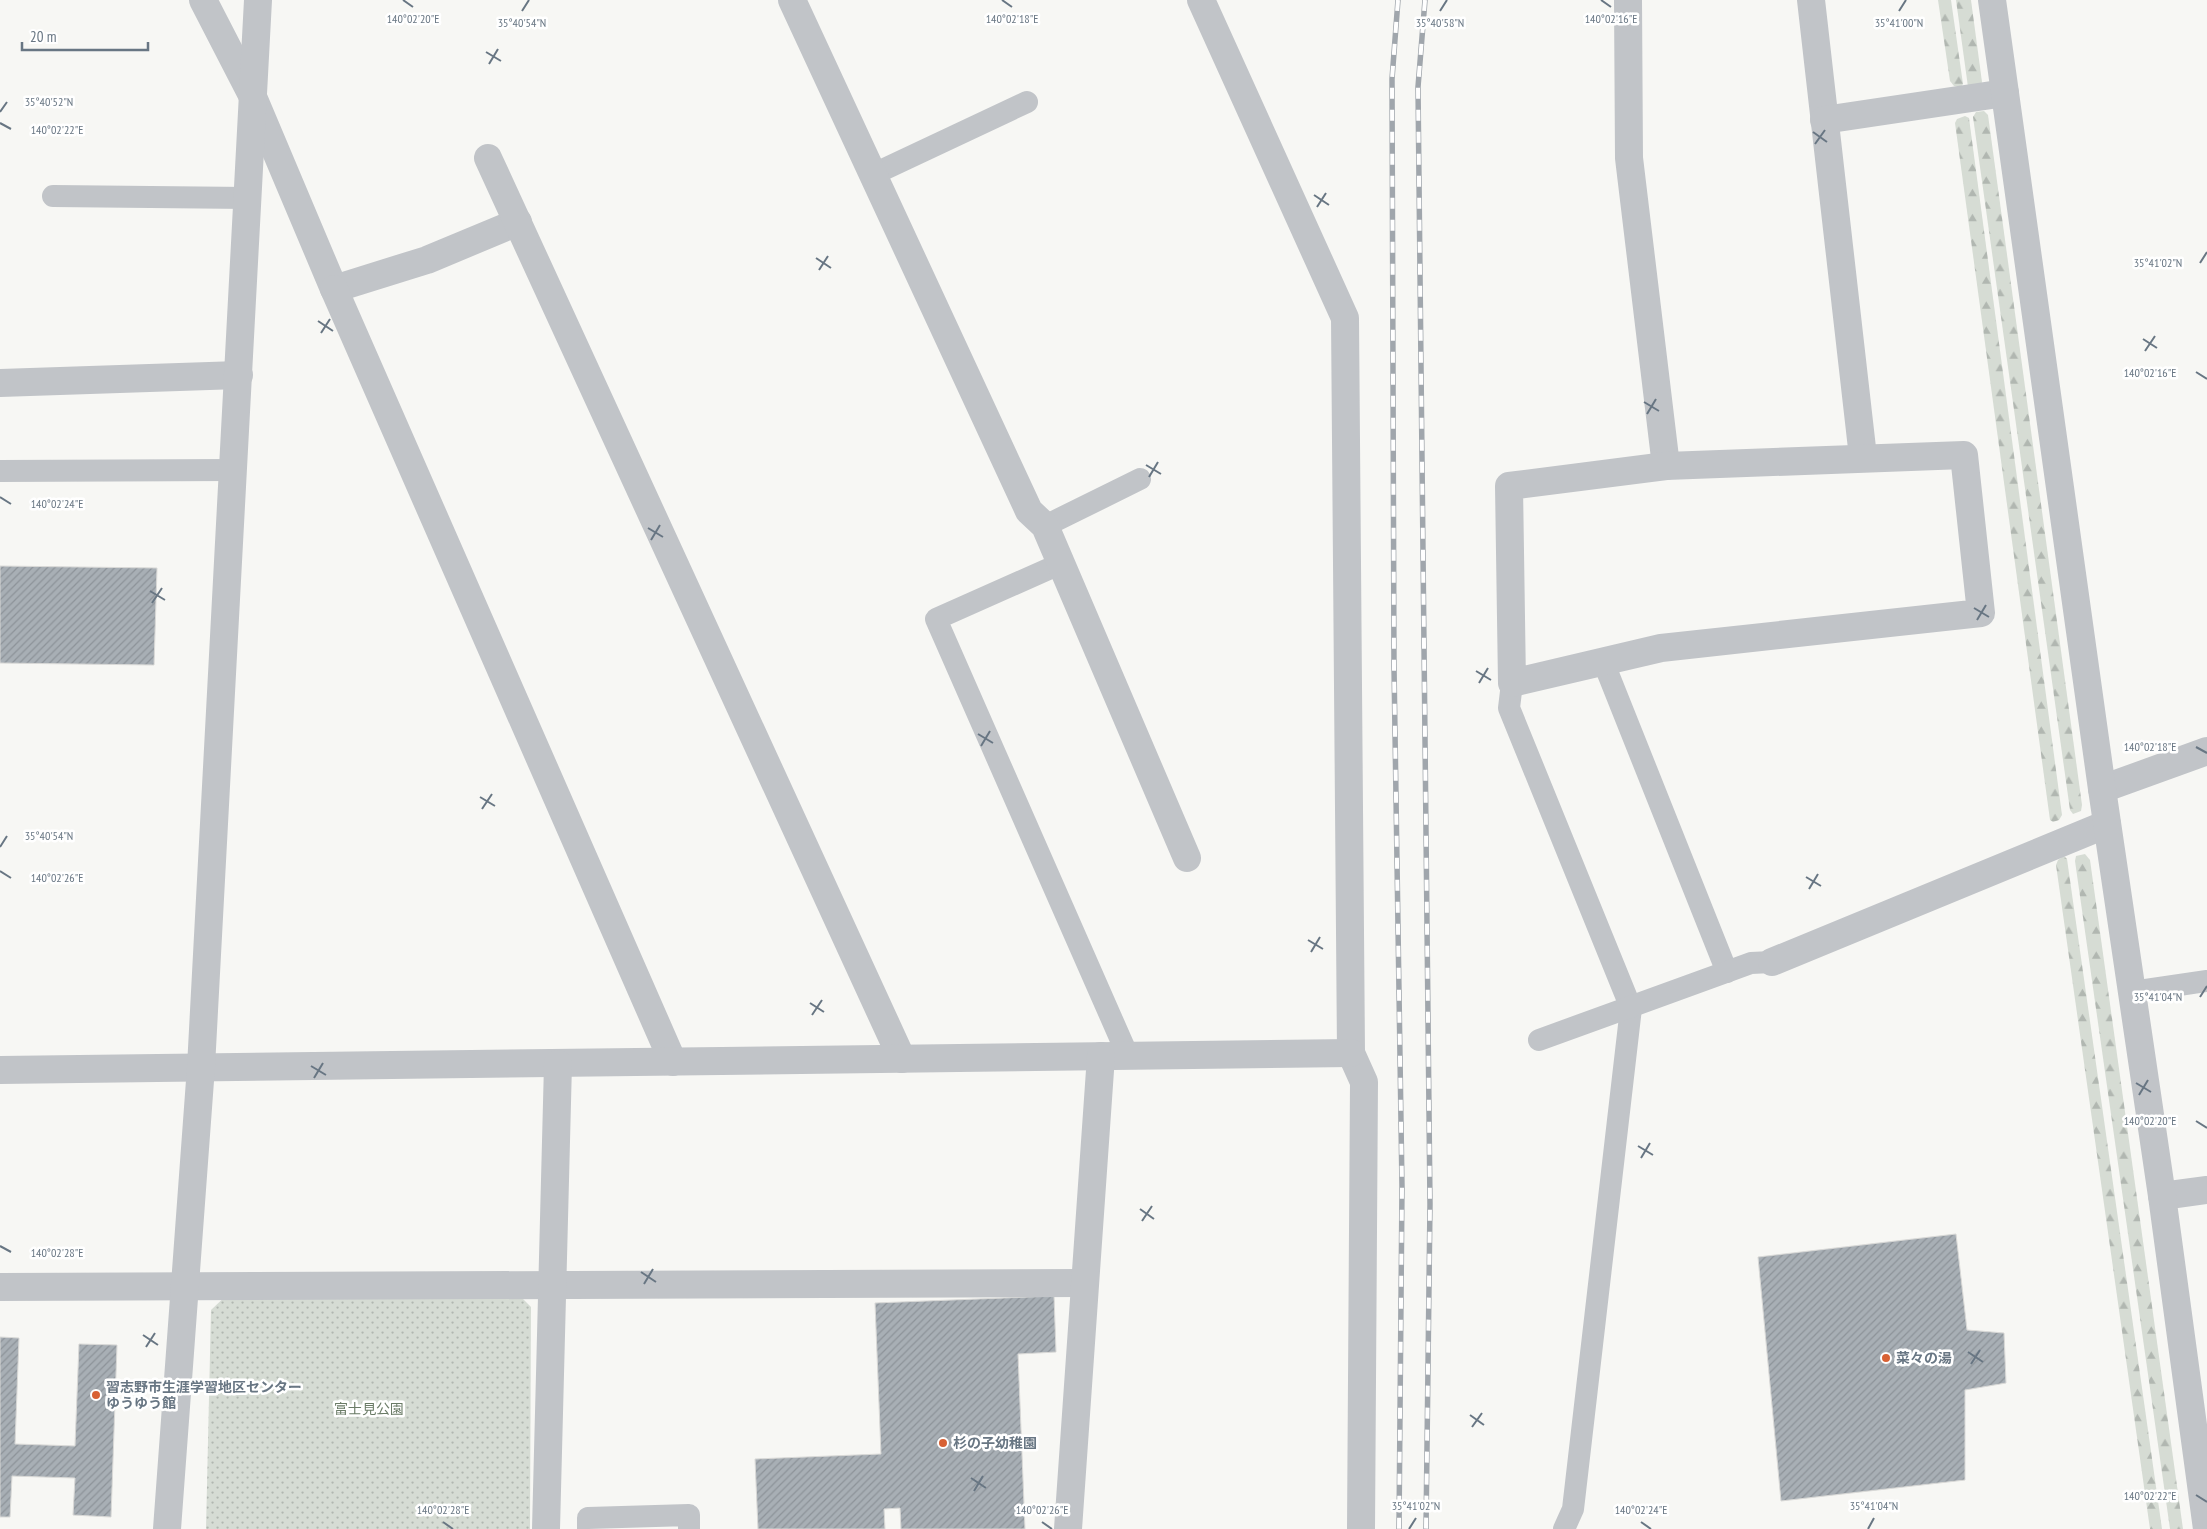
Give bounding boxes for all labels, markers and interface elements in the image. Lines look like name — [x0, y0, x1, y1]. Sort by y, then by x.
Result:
text: 140°02'20"E — [387, 11, 439, 26]
text: 140°02'18"E — [986, 11, 1038, 26]
text: 140°02'16"E — [1585, 11, 1637, 26]
text: 35°40'54"N — [498, 15, 546, 30]
text: 35°40'58"N — [1416, 15, 1464, 30]
text: 35°41'00"N — [1875, 15, 1923, 30]
scale bar — [22, 20, 149, 52]
text: 20 m — [30, 27, 56, 46]
text: 35°40'52"N — [25, 94, 73, 109]
text: 140°02'22"E — [31, 122, 83, 137]
text: 35°41'02"N — [2134, 255, 2182, 270]
text: 140°02'16"E — [2124, 365, 2176, 380]
text: 140°02'24"E — [31, 496, 83, 511]
text: 140°02'18"E — [2124, 739, 2176, 754]
text: 35°40'54"N — [25, 828, 73, 843]
text: 140°02'26"E — [31, 870, 83, 885]
text: 35°41'04"N — [2134, 989, 2182, 1004]
text: 140°02'20"E — [2124, 1113, 2176, 1128]
text: 140°02'28"E — [31, 1245, 83, 1260]
place label: 菜々の湯 — [1896, 1349, 1952, 1367]
marker: 菜々の湯 — [1880, 1352, 1892, 1364]
place label: 習志野市生涯学習地区センター ゆうゆう館 — [106, 1378, 302, 1412]
marker: 習志野市生涯学習地区センター ゆうゆう館 — [90, 1389, 102, 1401]
park label: 富士見公園 — [334, 1400, 404, 1418]
place label: 杉の子幼稚園 — [953, 1434, 1037, 1452]
marker: 杉の子幼稚園 — [937, 1437, 949, 1449]
text: 140°02'22"E — [2124, 1488, 2176, 1503]
text: 35°41'02"N — [1392, 1498, 1440, 1513]
text: 35°41'04"N — [1850, 1498, 1898, 1513]
text: 140°02'28"E — [417, 1502, 469, 1517]
text: 140°02'26"E — [1016, 1502, 1068, 1517]
text: 140°02'24"E — [1615, 1502, 1667, 1517]

